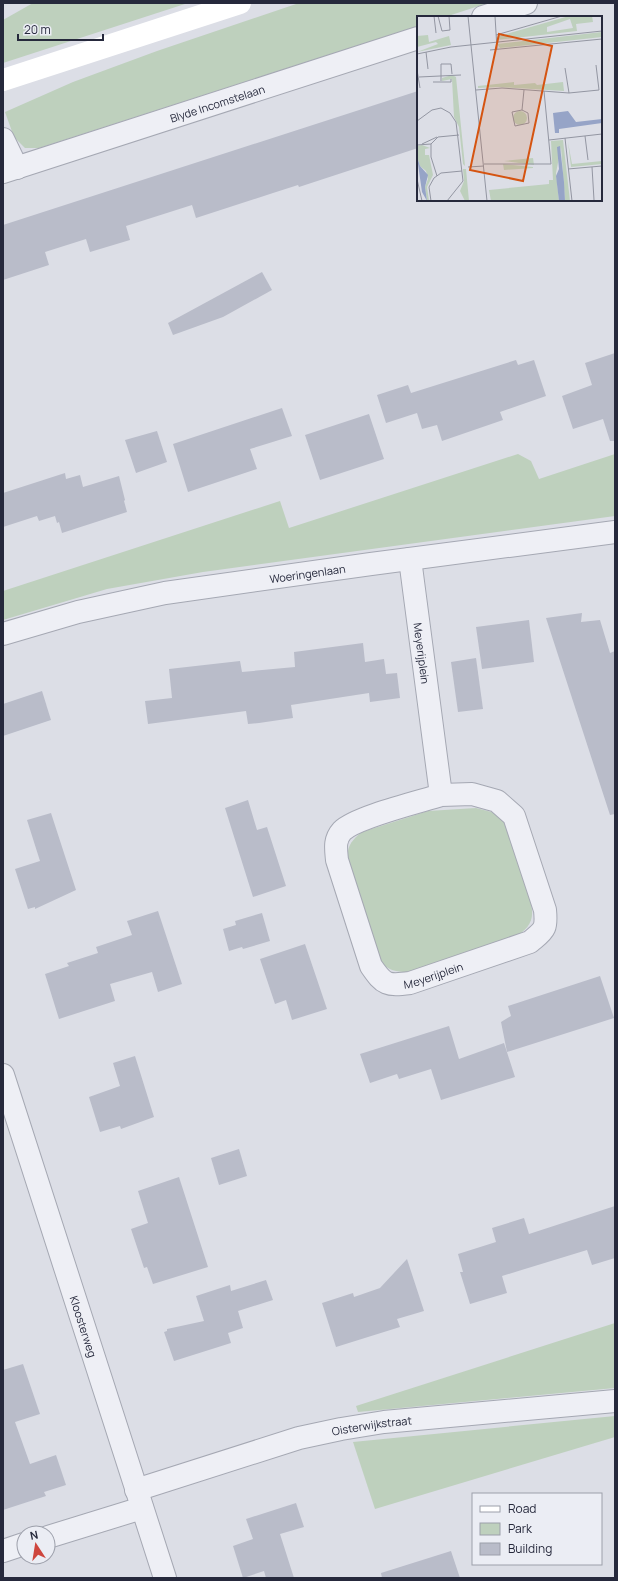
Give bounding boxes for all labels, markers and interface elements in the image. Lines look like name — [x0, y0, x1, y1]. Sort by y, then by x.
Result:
scale bar — [18, 16, 103, 42]
inset map — [417, 16, 602, 201]
text: 20 m — [24, 21, 51, 38]
street label: Blyde Incomstelaan — [168, 81, 266, 125]
street label: Woeringenlaan — [269, 560, 346, 586]
street label: Meyerijplein — [411, 622, 434, 685]
street label: Meyerijplein — [403, 958, 465, 991]
street label: Kloosterweg — [67, 1294, 101, 1359]
street label: Oisterwijkstraat — [330, 1412, 412, 1438]
legend — [472, 1493, 602, 1565]
text: Road — [508, 1500, 536, 1517]
text: Park — [508, 1520, 533, 1537]
north arrow — [16, 1525, 56, 1565]
text: N — [28, 1527, 39, 1543]
text: Building — [508, 1540, 552, 1557]

